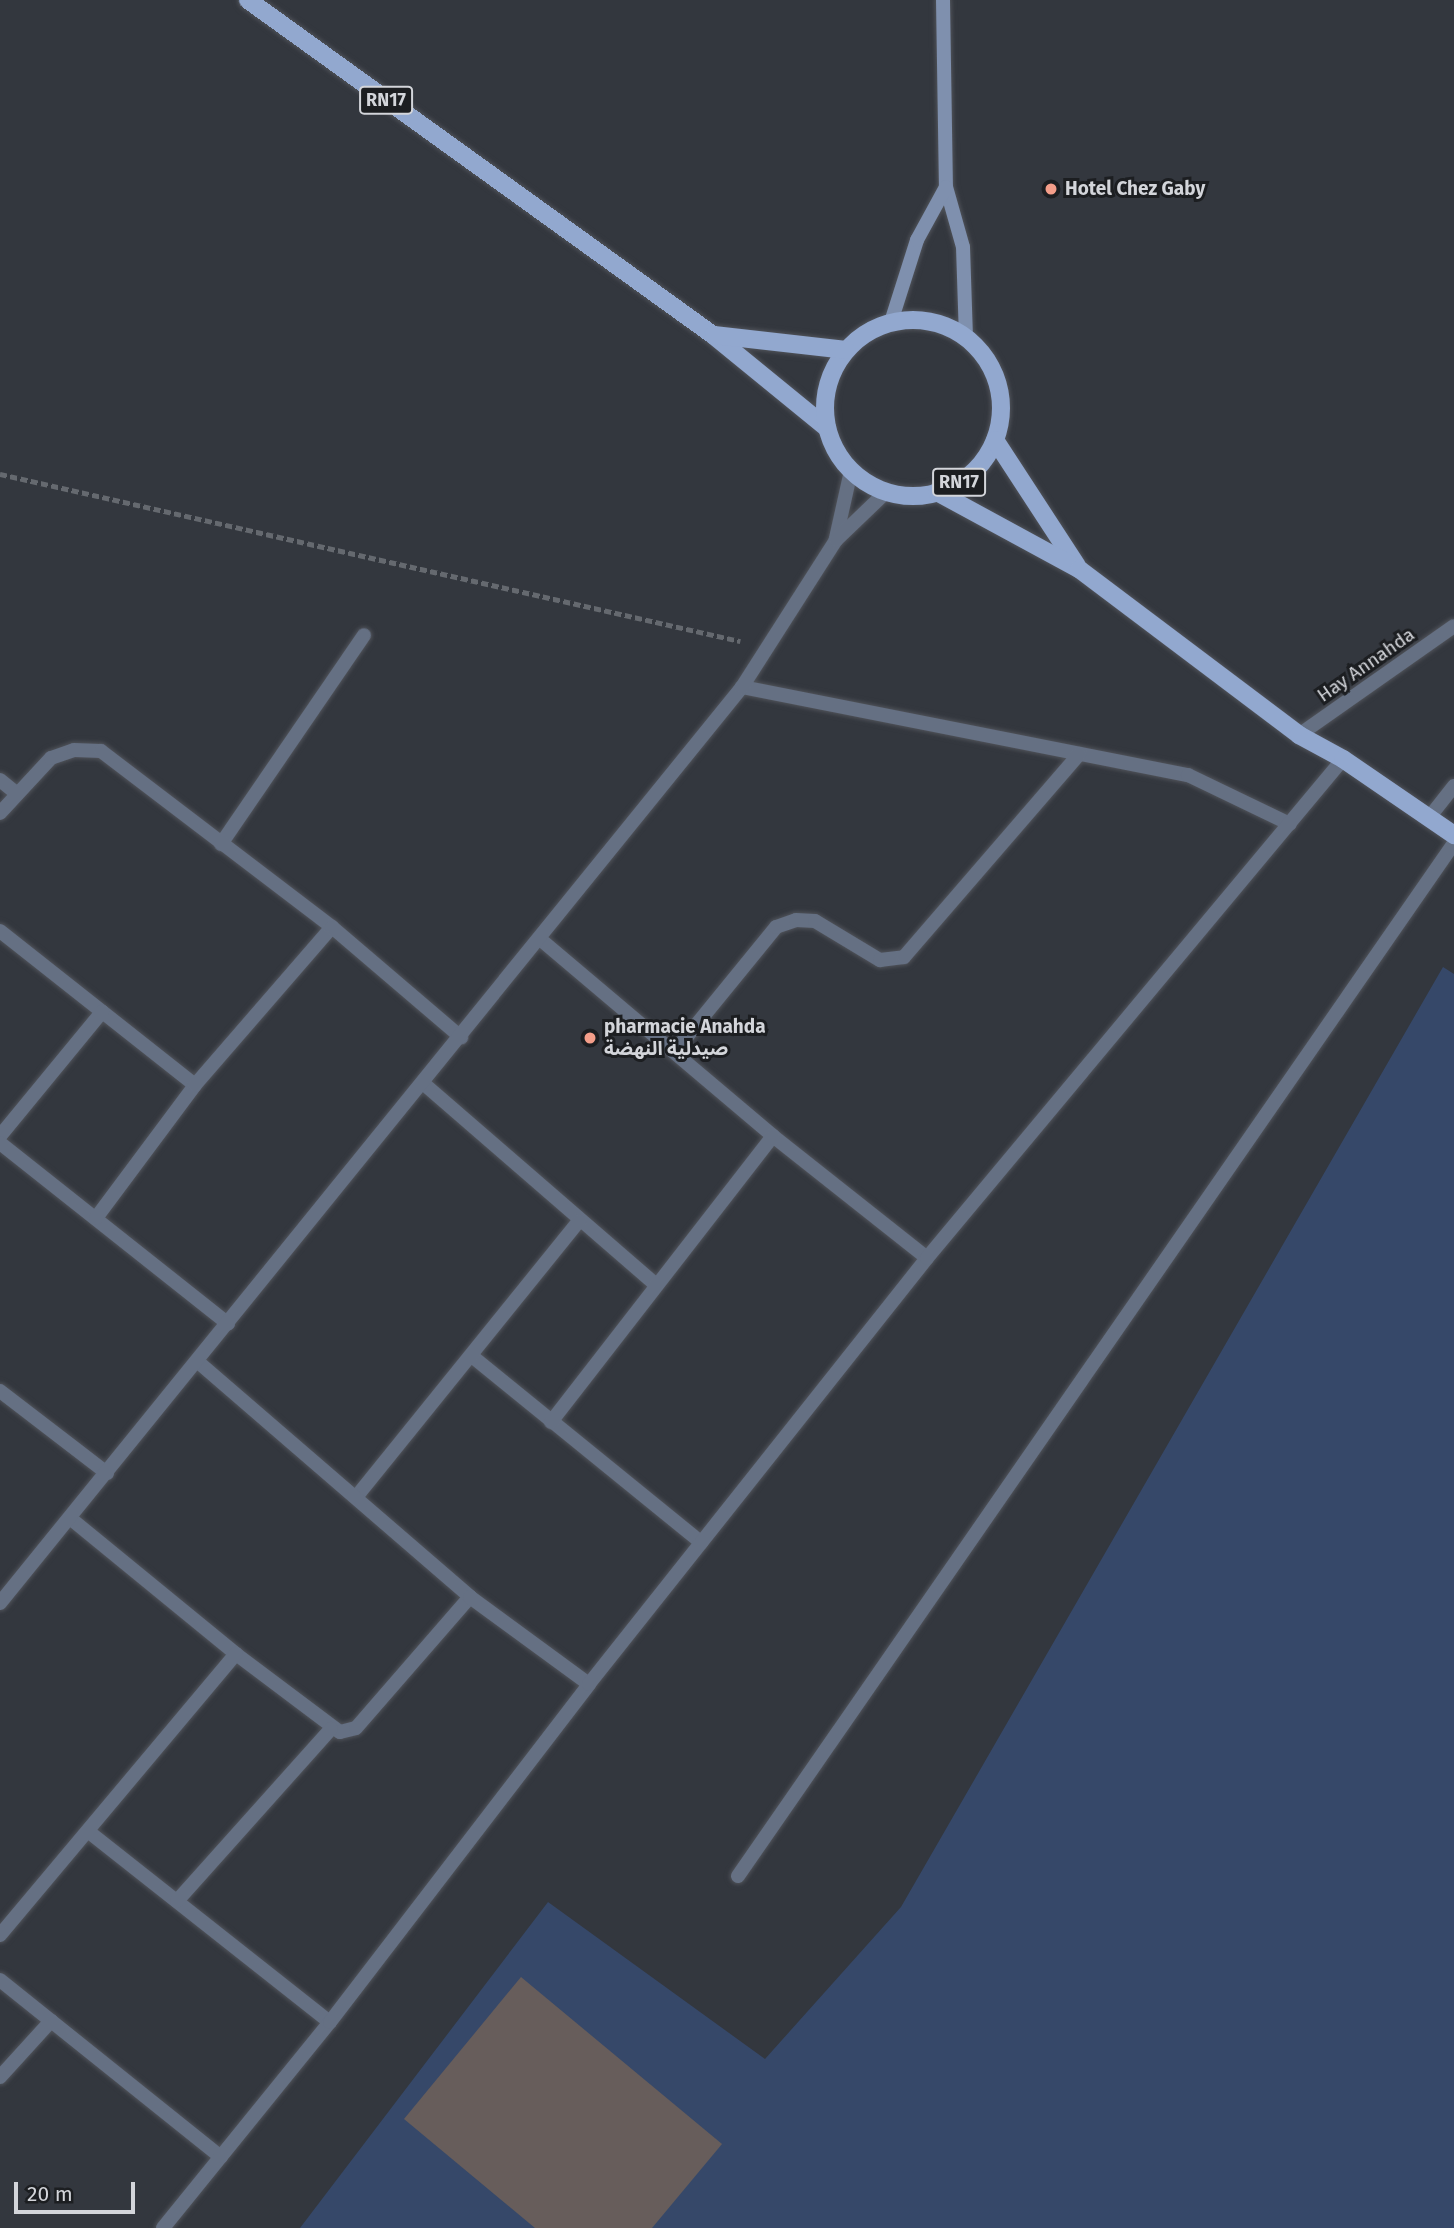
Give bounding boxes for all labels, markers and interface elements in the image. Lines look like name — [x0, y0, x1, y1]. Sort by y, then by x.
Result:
road number: RN17 — [358, 86, 414, 114]
place label: Hotel Chez Gaby — [1065, 178, 1205, 200]
marker: Hotel Chez Gaby — [1043, 181, 1059, 197]
road number: RN17 — [931, 468, 987, 496]
street label: Hay Annahda — [1313, 623, 1419, 707]
place label: pharmacie Anahda صيدلية النهضة — [604, 1016, 766, 1060]
marker: pharmacie Anahda صيدلية النهضة — [582, 1030, 598, 1046]
scale bar — [18, 2168, 138, 2212]
text: 20 m — [27, 2181, 73, 2207]

